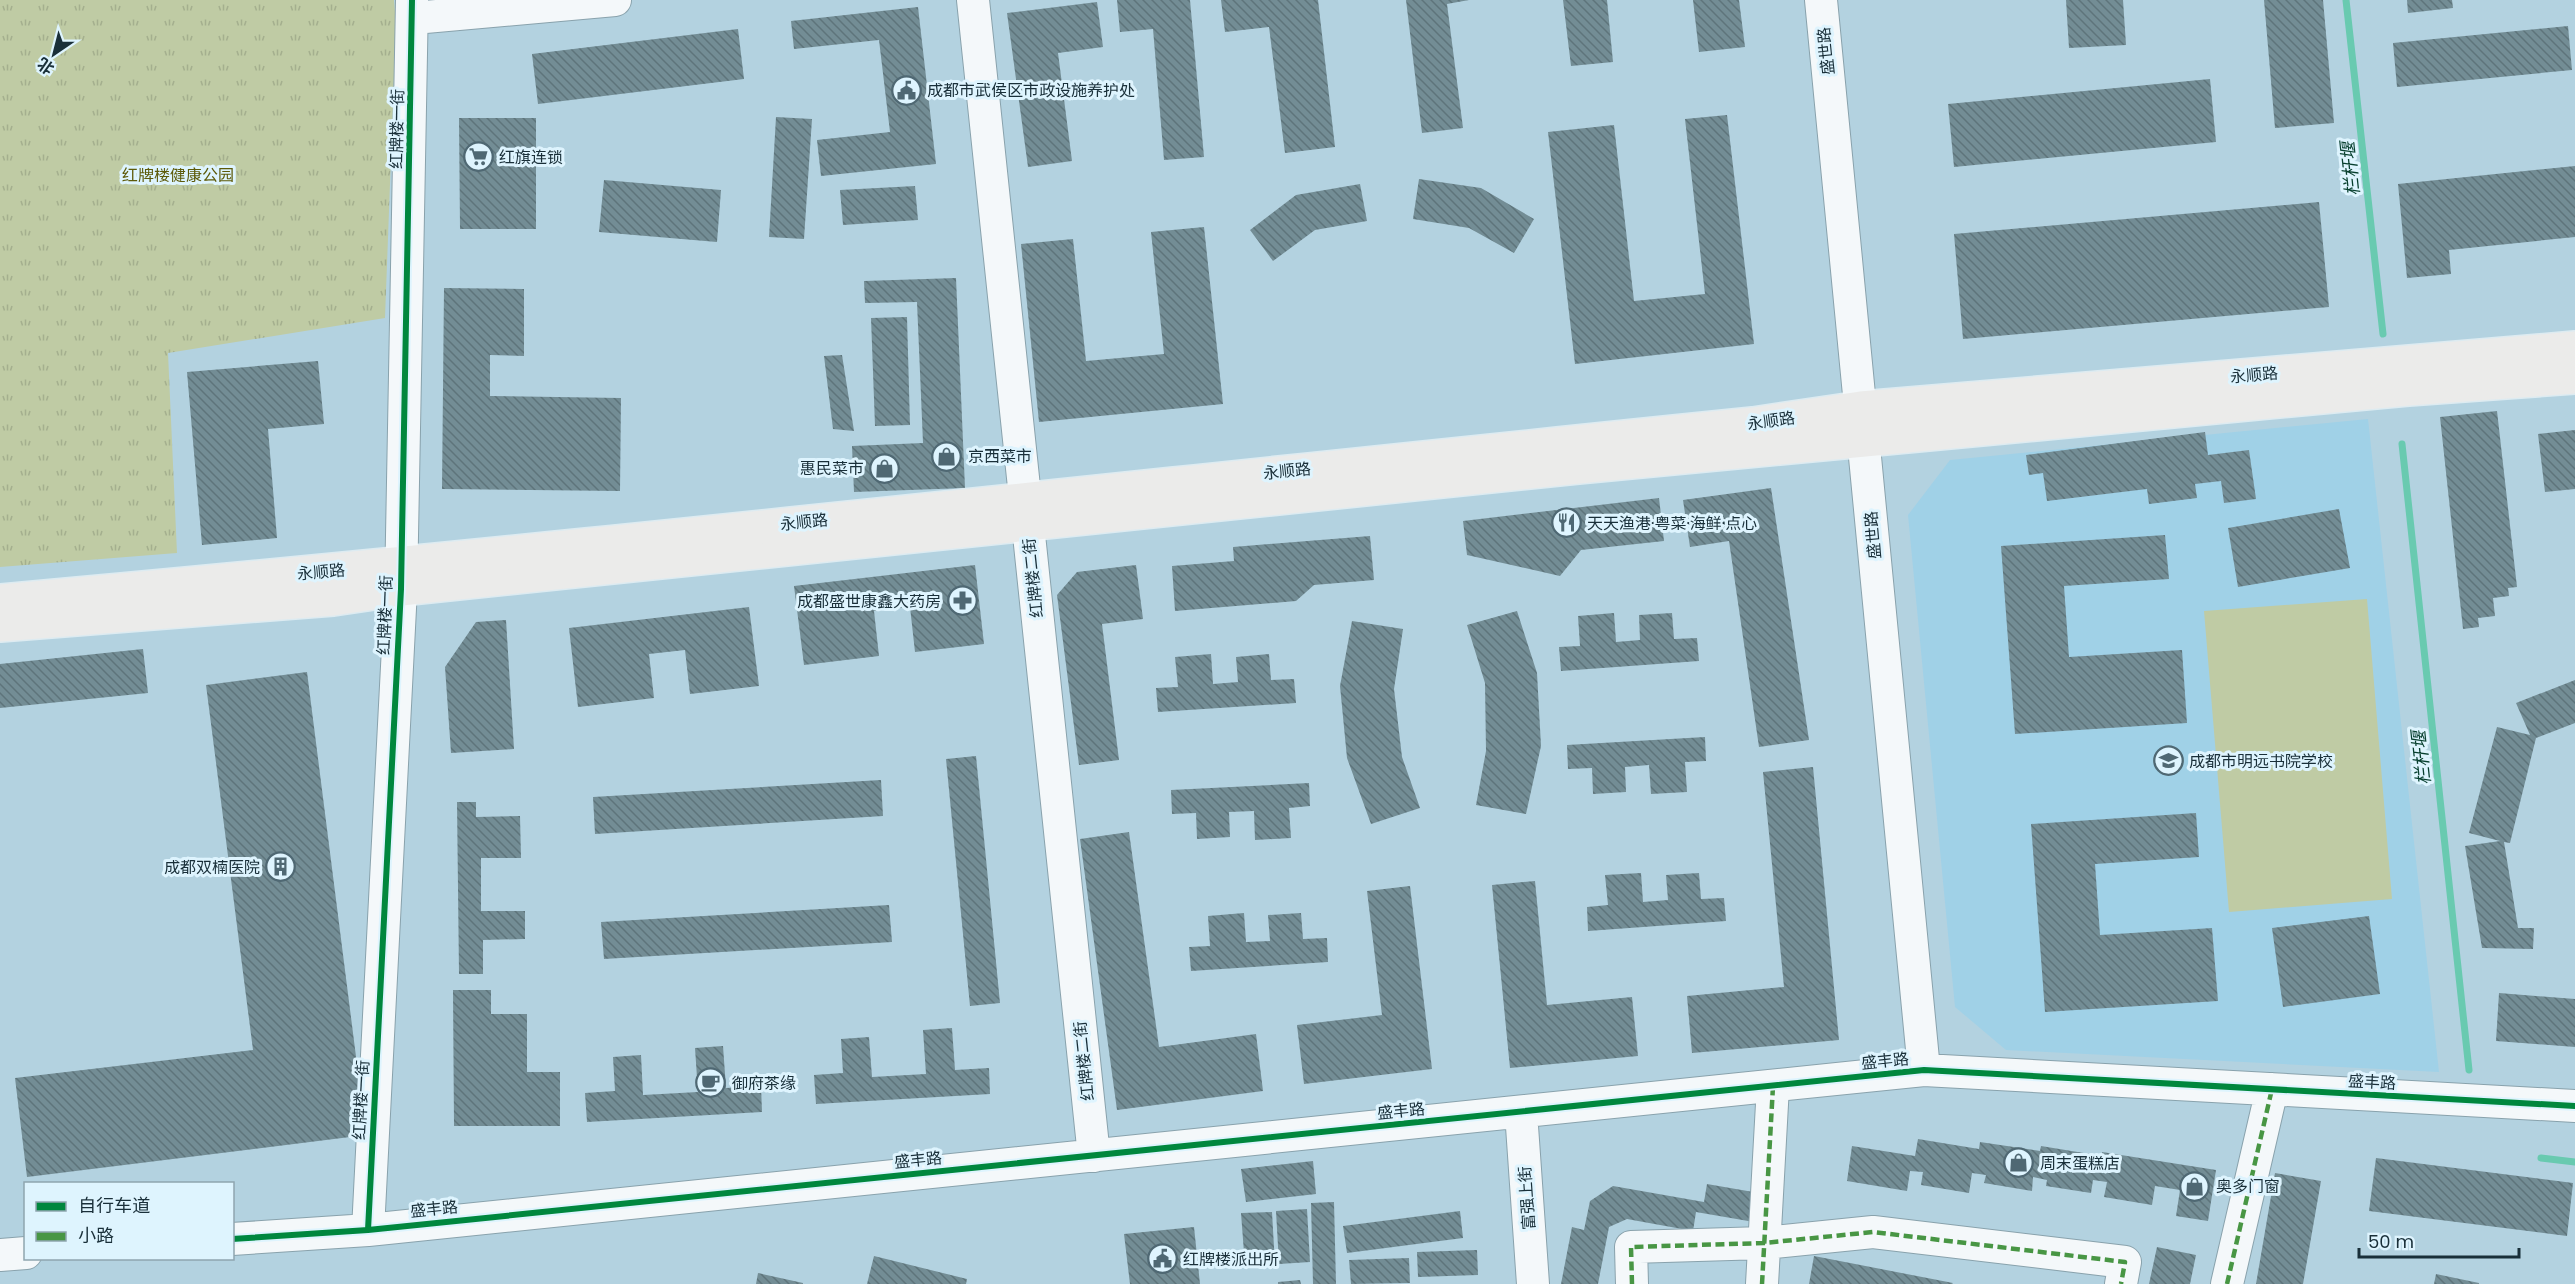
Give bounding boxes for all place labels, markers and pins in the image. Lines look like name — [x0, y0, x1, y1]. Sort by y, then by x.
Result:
public building icon: 成都市武侯区市政设施养护处 — [890, 74, 922, 106]
place label: 成都市武侯区市政设施养护处 — [927, 79, 1135, 102]
supermarket icon: 红旗连锁 — [462, 141, 494, 173]
place label: 红旗连锁 — [499, 146, 563, 169]
shop icon: 京西菜市 — [931, 440, 963, 472]
place label: 京西菜市 — [968, 445, 1032, 468]
shop icon: 惠民菜市 — [869, 452, 901, 484]
place label: 惠民菜市 — [800, 457, 864, 480]
restaurant icon: 天天渔港·粤菜·海鲜·点心 — [1550, 507, 1582, 539]
place label: 天天渔港·粤菜·海鲜·点心 — [1587, 512, 1757, 535]
pharmacy icon: 成都盛世康鑫大药房 — [946, 585, 978, 617]
place label: 成都盛世康鑫大药房 — [797, 590, 941, 613]
school or university icon: 成都市明远书院学校 — [2152, 745, 2184, 777]
place label: 成都市明远书院学校 — [2189, 750, 2333, 773]
building icon: 成都双楠医院 — [265, 851, 297, 883]
place label: 成都双楠医院 — [164, 856, 260, 879]
cafe icon: 御府茶缘 — [695, 1067, 727, 1099]
place label: 御府茶缘 — [732, 1072, 796, 1095]
shop icon: 周末蛋糕店 — [2003, 1147, 2035, 1179]
place label: 周末蛋糕店 — [2040, 1152, 2120, 1175]
shop icon: 奥多门窗 — [2179, 1170, 2211, 1202]
place label: 奥多门窗 — [2216, 1175, 2280, 1198]
public building icon: 红牌楼派出所 — [1146, 1243, 1178, 1275]
place label: 红牌楼派出所 — [1183, 1248, 1279, 1271]

